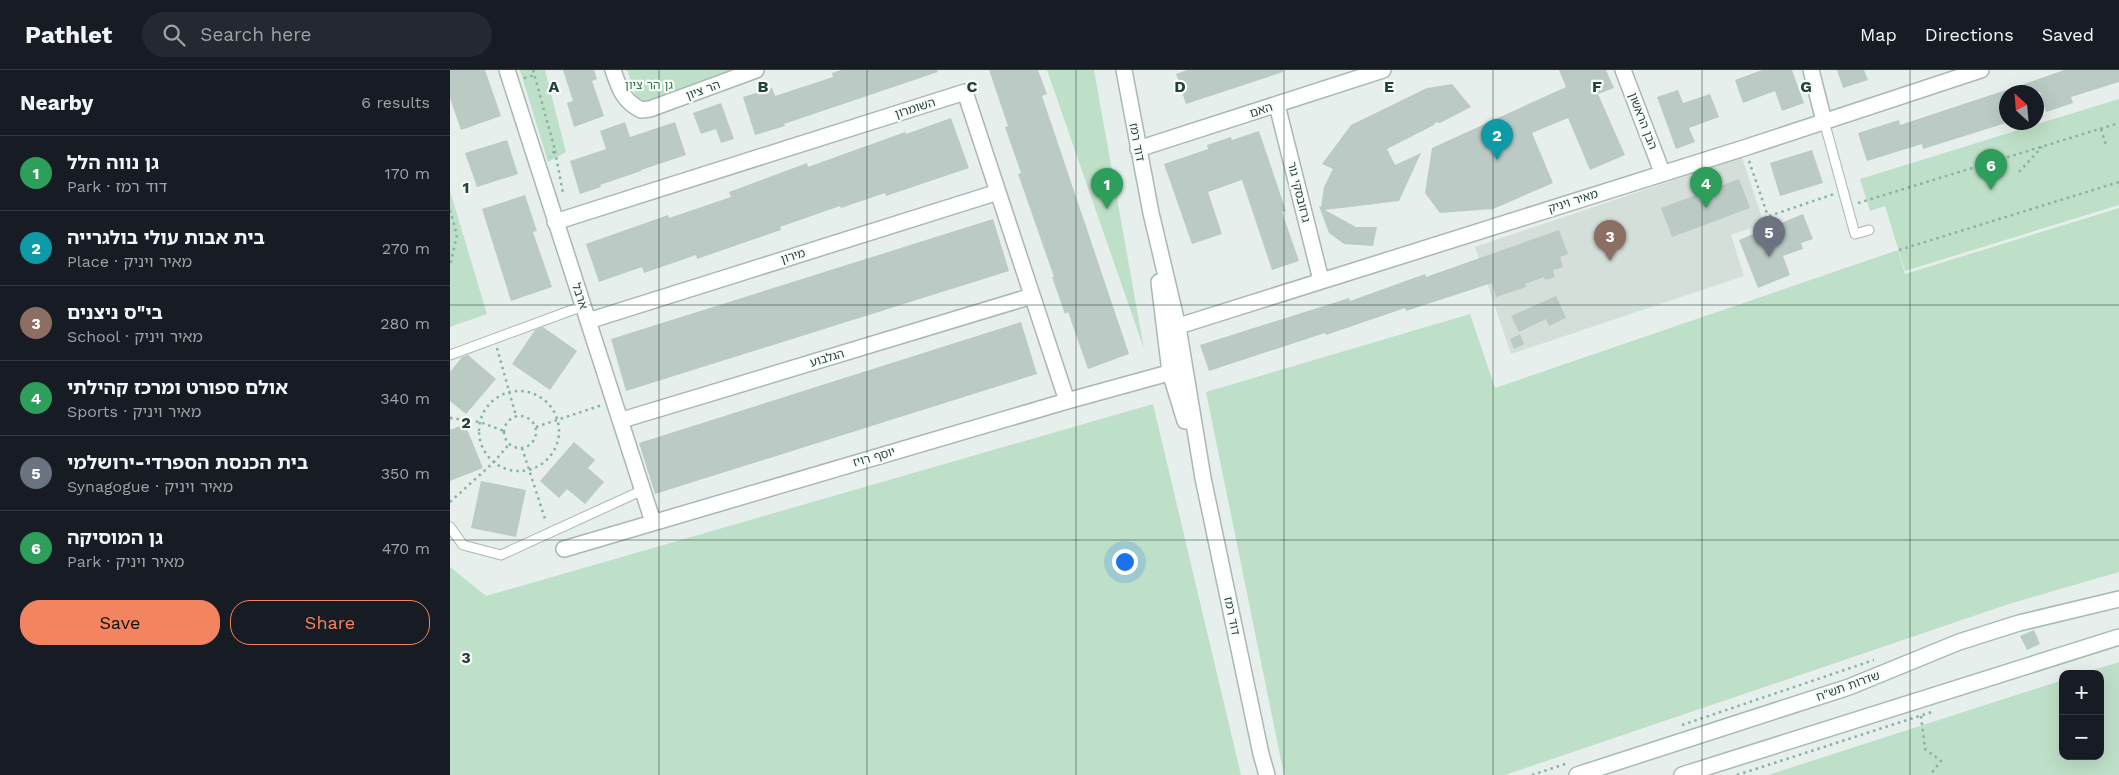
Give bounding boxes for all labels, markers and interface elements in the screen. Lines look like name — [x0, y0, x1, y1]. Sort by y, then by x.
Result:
search box — [142, 12, 492, 57]
text: Pathlet — [25, 21, 112, 49]
icon: search — [160, 21, 188, 49]
text: Search here — [200, 23, 312, 46]
text: Map — [1860, 24, 1897, 45]
text: Directions — [1925, 24, 2014, 45]
text: Saved — [2042, 24, 2094, 45]
text: A — [549, 77, 560, 96]
street label: הר ציון — [684, 77, 722, 103]
text: B — [758, 77, 769, 96]
text: C — [967, 77, 978, 96]
text: D — [1174, 77, 1186, 96]
text: E — [1384, 77, 1394, 96]
text: F — [1592, 77, 1602, 96]
text: G — [1800, 77, 1812, 96]
park label: גן הר ציון — [625, 78, 673, 92]
north arrow — [1999, 85, 2044, 130]
text: Nearby — [20, 90, 93, 115]
street label: הבן הראשון — [1626, 91, 1660, 151]
text: 6 results — [361, 93, 430, 112]
street label: השומרון — [893, 95, 937, 121]
street label: האם — [1248, 100, 1274, 120]
pin: 2 — [1481, 119, 1513, 160]
street label: דוד רמז — [1126, 122, 1148, 163]
pin: 6 — [1975, 149, 2007, 190]
text: גן נווה הלל — [67, 151, 159, 174]
street label: גרזובסקי גור — [1285, 160, 1313, 224]
text: 1 — [33, 164, 39, 183]
text: 170 m — [384, 164, 430, 183]
pin: 4 — [1690, 167, 1722, 208]
pin: 1 — [1091, 168, 1123, 209]
text: Park · דוד רמז — [67, 177, 167, 196]
text: 1 — [463, 178, 469, 197]
street label: מאיר ויניק — [1546, 186, 1600, 216]
pin: 5 — [1753, 216, 1785, 257]
pin: 3 — [1594, 220, 1626, 261]
text: בית אבות עולי בולגרייה — [67, 226, 265, 249]
text: 2 — [31, 239, 41, 258]
text: 270 m — [382, 239, 430, 258]
street label: מירון — [779, 246, 807, 266]
text: Place · מאיר ויניק — [67, 252, 192, 271]
street label: ארבל — [569, 281, 591, 311]
text: בי"ס ניצנים — [67, 301, 163, 324]
text: 3 — [31, 314, 41, 333]
text: 280 m — [380, 314, 430, 333]
text: School · מאיר ויניק — [67, 327, 203, 346]
street label: הגלבוע — [808, 346, 846, 370]
text: אולם ספורט ומרכז קהילתי — [67, 376, 288, 399]
text: 4 — [31, 389, 41, 408]
text: 340 m — [380, 389, 430, 408]
text: Sports · מאיר ויניק — [67, 402, 201, 421]
text: 2 — [461, 413, 471, 432]
street label: יוסף רויז — [851, 444, 897, 470]
text: בית הכנסת הספרדי-ירושלמי — [67, 451, 308, 474]
text: 5 — [31, 464, 41, 483]
text: 350 m — [381, 464, 430, 483]
text: Synagogue · מאיר ויניק — [67, 477, 233, 496]
text: גן המוסיקה — [67, 526, 163, 549]
text: 6 — [31, 539, 41, 558]
text: 470 m — [382, 539, 430, 558]
your location — [1112, 549, 1138, 575]
text: Park · מאיר ויניק — [67, 552, 184, 571]
street label: דוד רמז — [1221, 596, 1243, 637]
button: Save — [20, 600, 220, 645]
button: Share — [230, 600, 430, 645]
text: 3 — [461, 648, 471, 667]
street label: שדרות תש"ח — [1814, 668, 1882, 704]
map controls — [2059, 670, 2104, 760]
button: + — [2059, 670, 2104, 715]
button: − — [2059, 715, 2104, 760]

